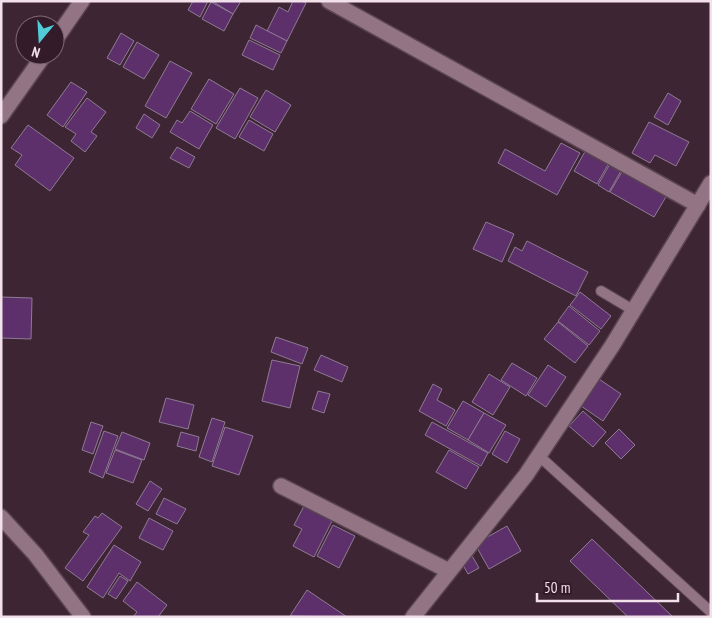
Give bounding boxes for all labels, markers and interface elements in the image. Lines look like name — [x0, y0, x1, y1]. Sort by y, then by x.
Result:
north arrow — [15, 15, 65, 65]
text: N — [30, 43, 42, 62]
scale bar — [537, 570, 678, 602]
text: 50 m — [544, 578, 570, 597]

